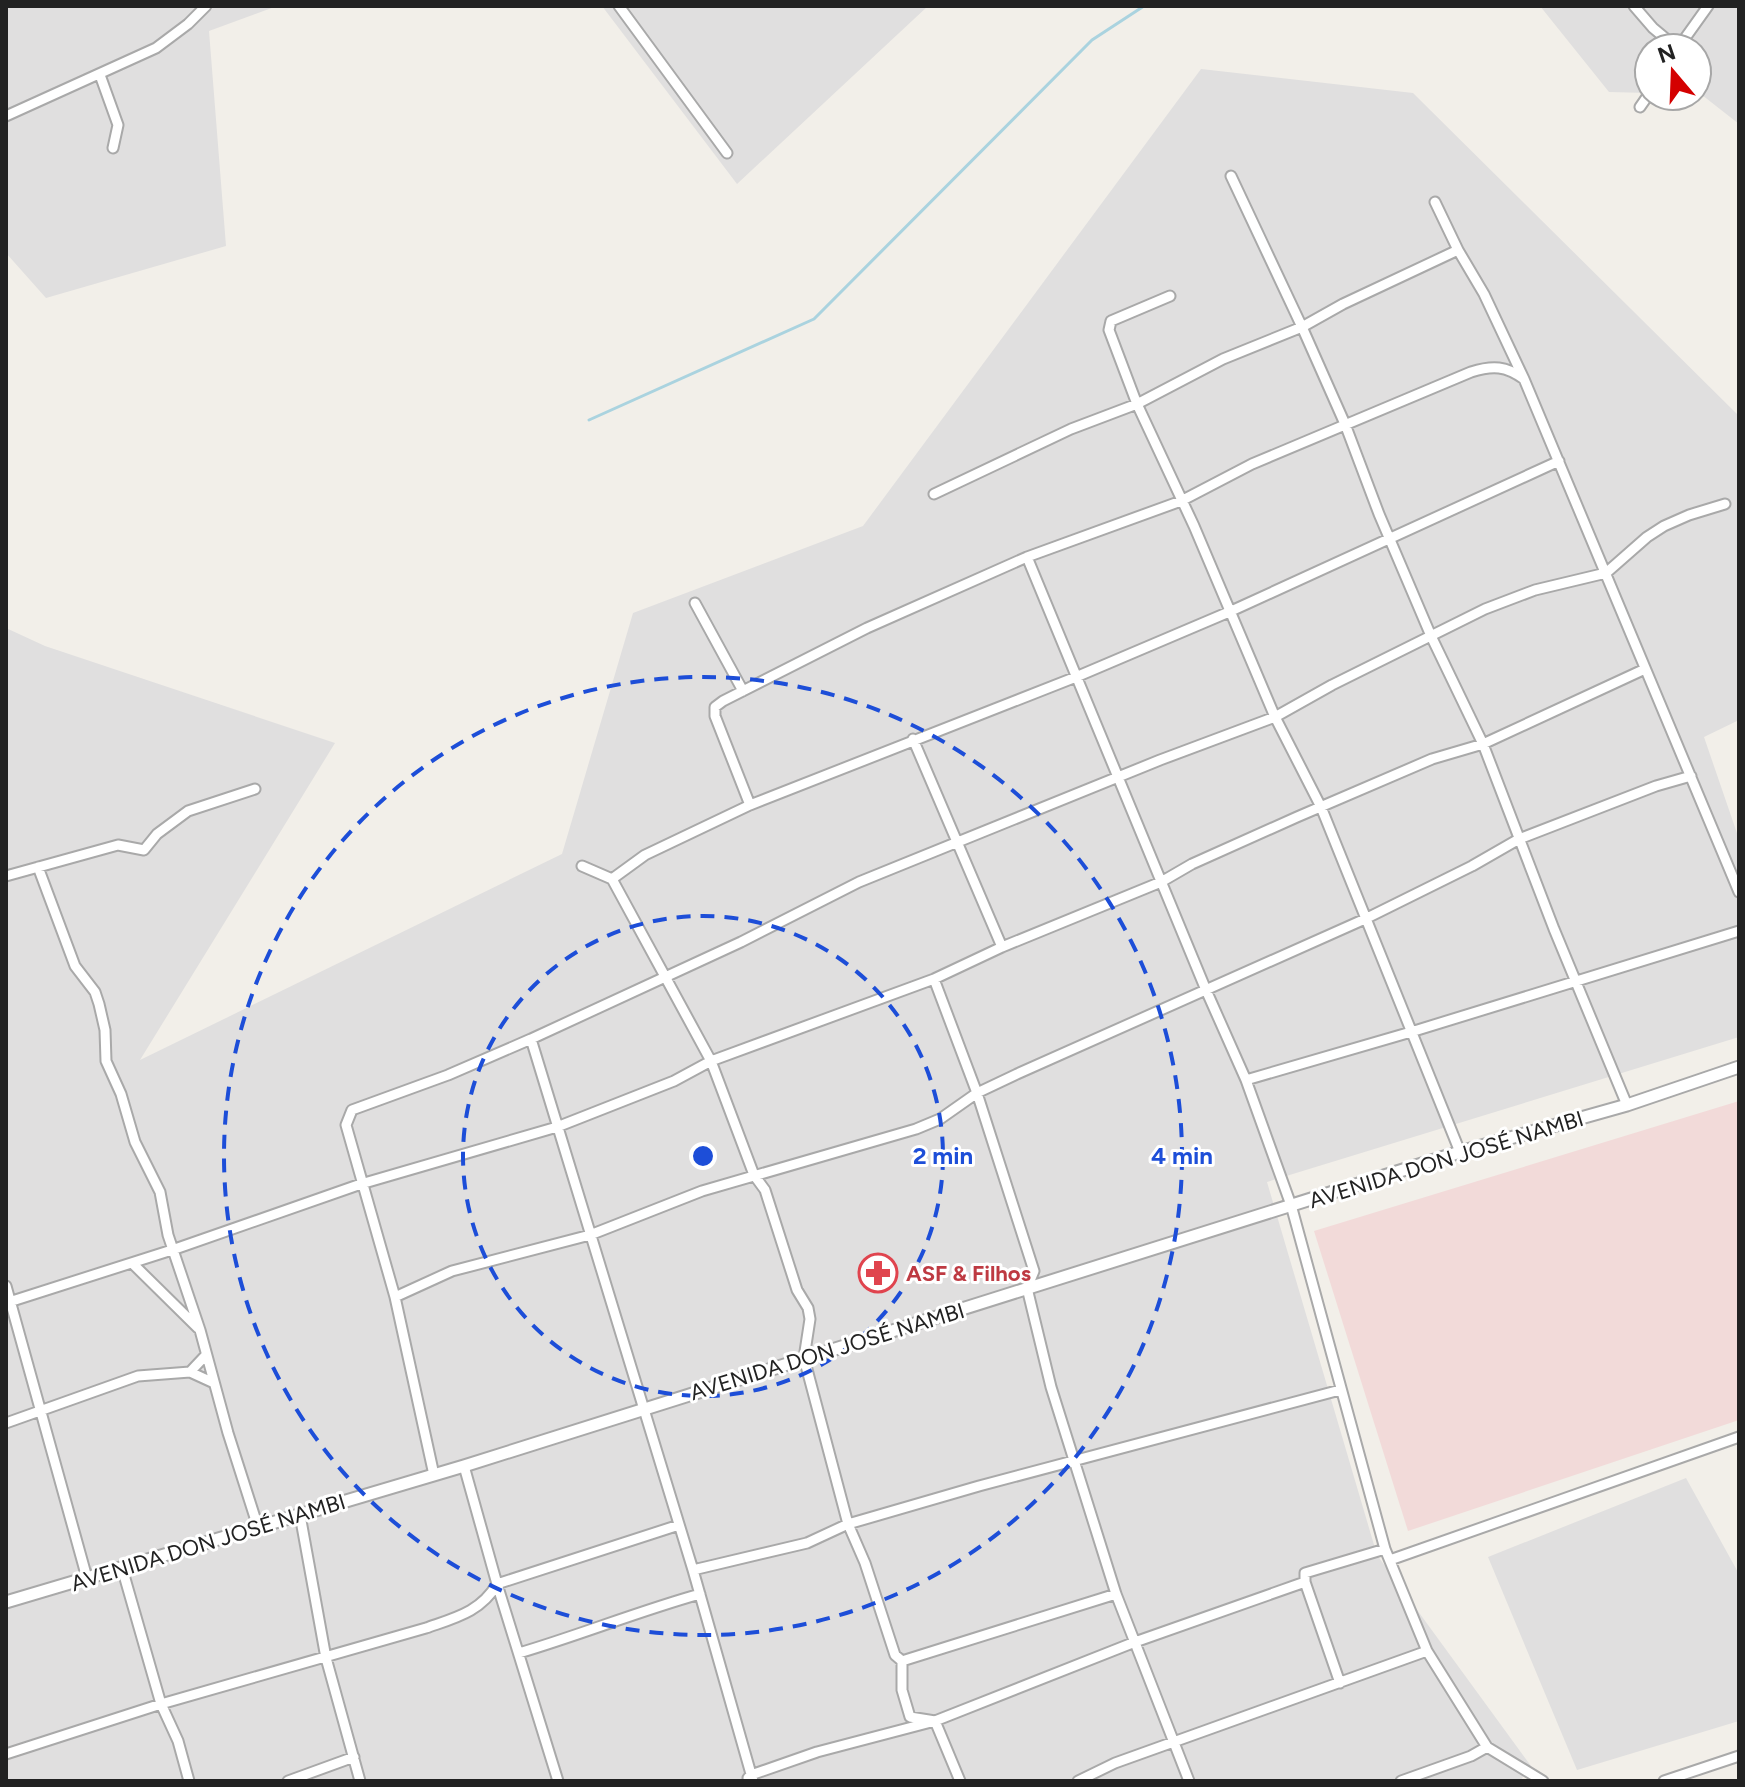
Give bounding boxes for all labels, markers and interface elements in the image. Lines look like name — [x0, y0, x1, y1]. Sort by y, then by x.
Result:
north arrow — [1633, 32, 1713, 112]
text: N — [1654, 38, 1679, 69]
street label: AVENIDA DON JOSÉ NAMBI — [1306, 1105, 1587, 1214]
text: 2 min — [913, 1141, 973, 1170]
text: 4 min — [1151, 1141, 1213, 1170]
centre of rings — [689, 1142, 717, 1170]
pharmacy icon: ASF & Filhos — [857, 1252, 899, 1294]
place label: ASF & Filhos — [906, 1260, 1031, 1287]
street label: AVENIDA DON JOSÉ NAMBI — [687, 1297, 968, 1406]
street label: AVENIDA DON JOSÉ NAMBI — [68, 1488, 349, 1597]

